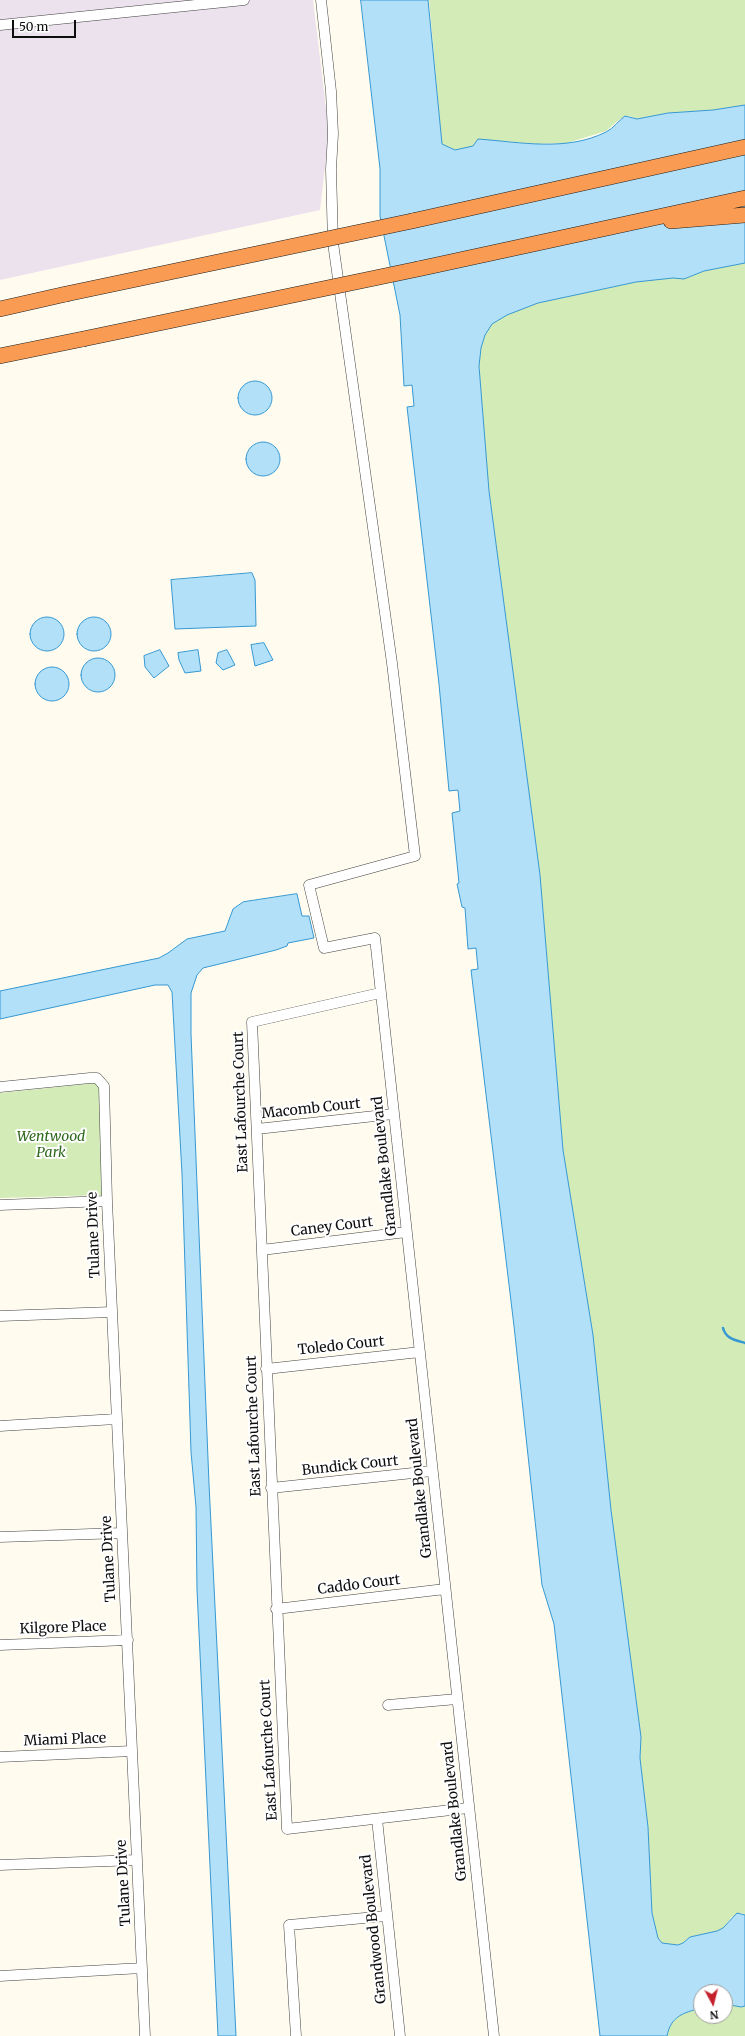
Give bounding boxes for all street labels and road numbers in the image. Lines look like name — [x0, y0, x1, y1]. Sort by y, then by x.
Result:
street label: East Lafourche Court — [230, 1031, 252, 1173]
street label: Macomb Court — [261, 1095, 361, 1123]
street label: Grandlake Boulevard — [369, 1095, 401, 1237]
street label: Tulane Drive — [84, 1191, 104, 1279]
street label: Caney Court — [290, 1214, 374, 1240]
street label: Toledo Court — [297, 1333, 385, 1359]
street label: East Lafourche Court — [243, 1355, 265, 1497]
street label: Grandlake Boulevard — [404, 1417, 436, 1559]
street label: Bundick Court — [301, 1453, 399, 1479]
street label: Tulane Drive — [98, 1515, 120, 1603]
street label: Caddo Court — [317, 1572, 401, 1598]
street label: Kilgore Place — [19, 1618, 107, 1638]
street label: East Lafourche Court — [257, 1679, 281, 1821]
street label: Miami Place — [23, 1730, 107, 1750]
street label: Grandlake Boulevard — [439, 1740, 471, 1882]
street label: Tulane Drive — [113, 1839, 135, 1927]
street label: Grandwood Boulevard — [358, 1854, 390, 2004]

